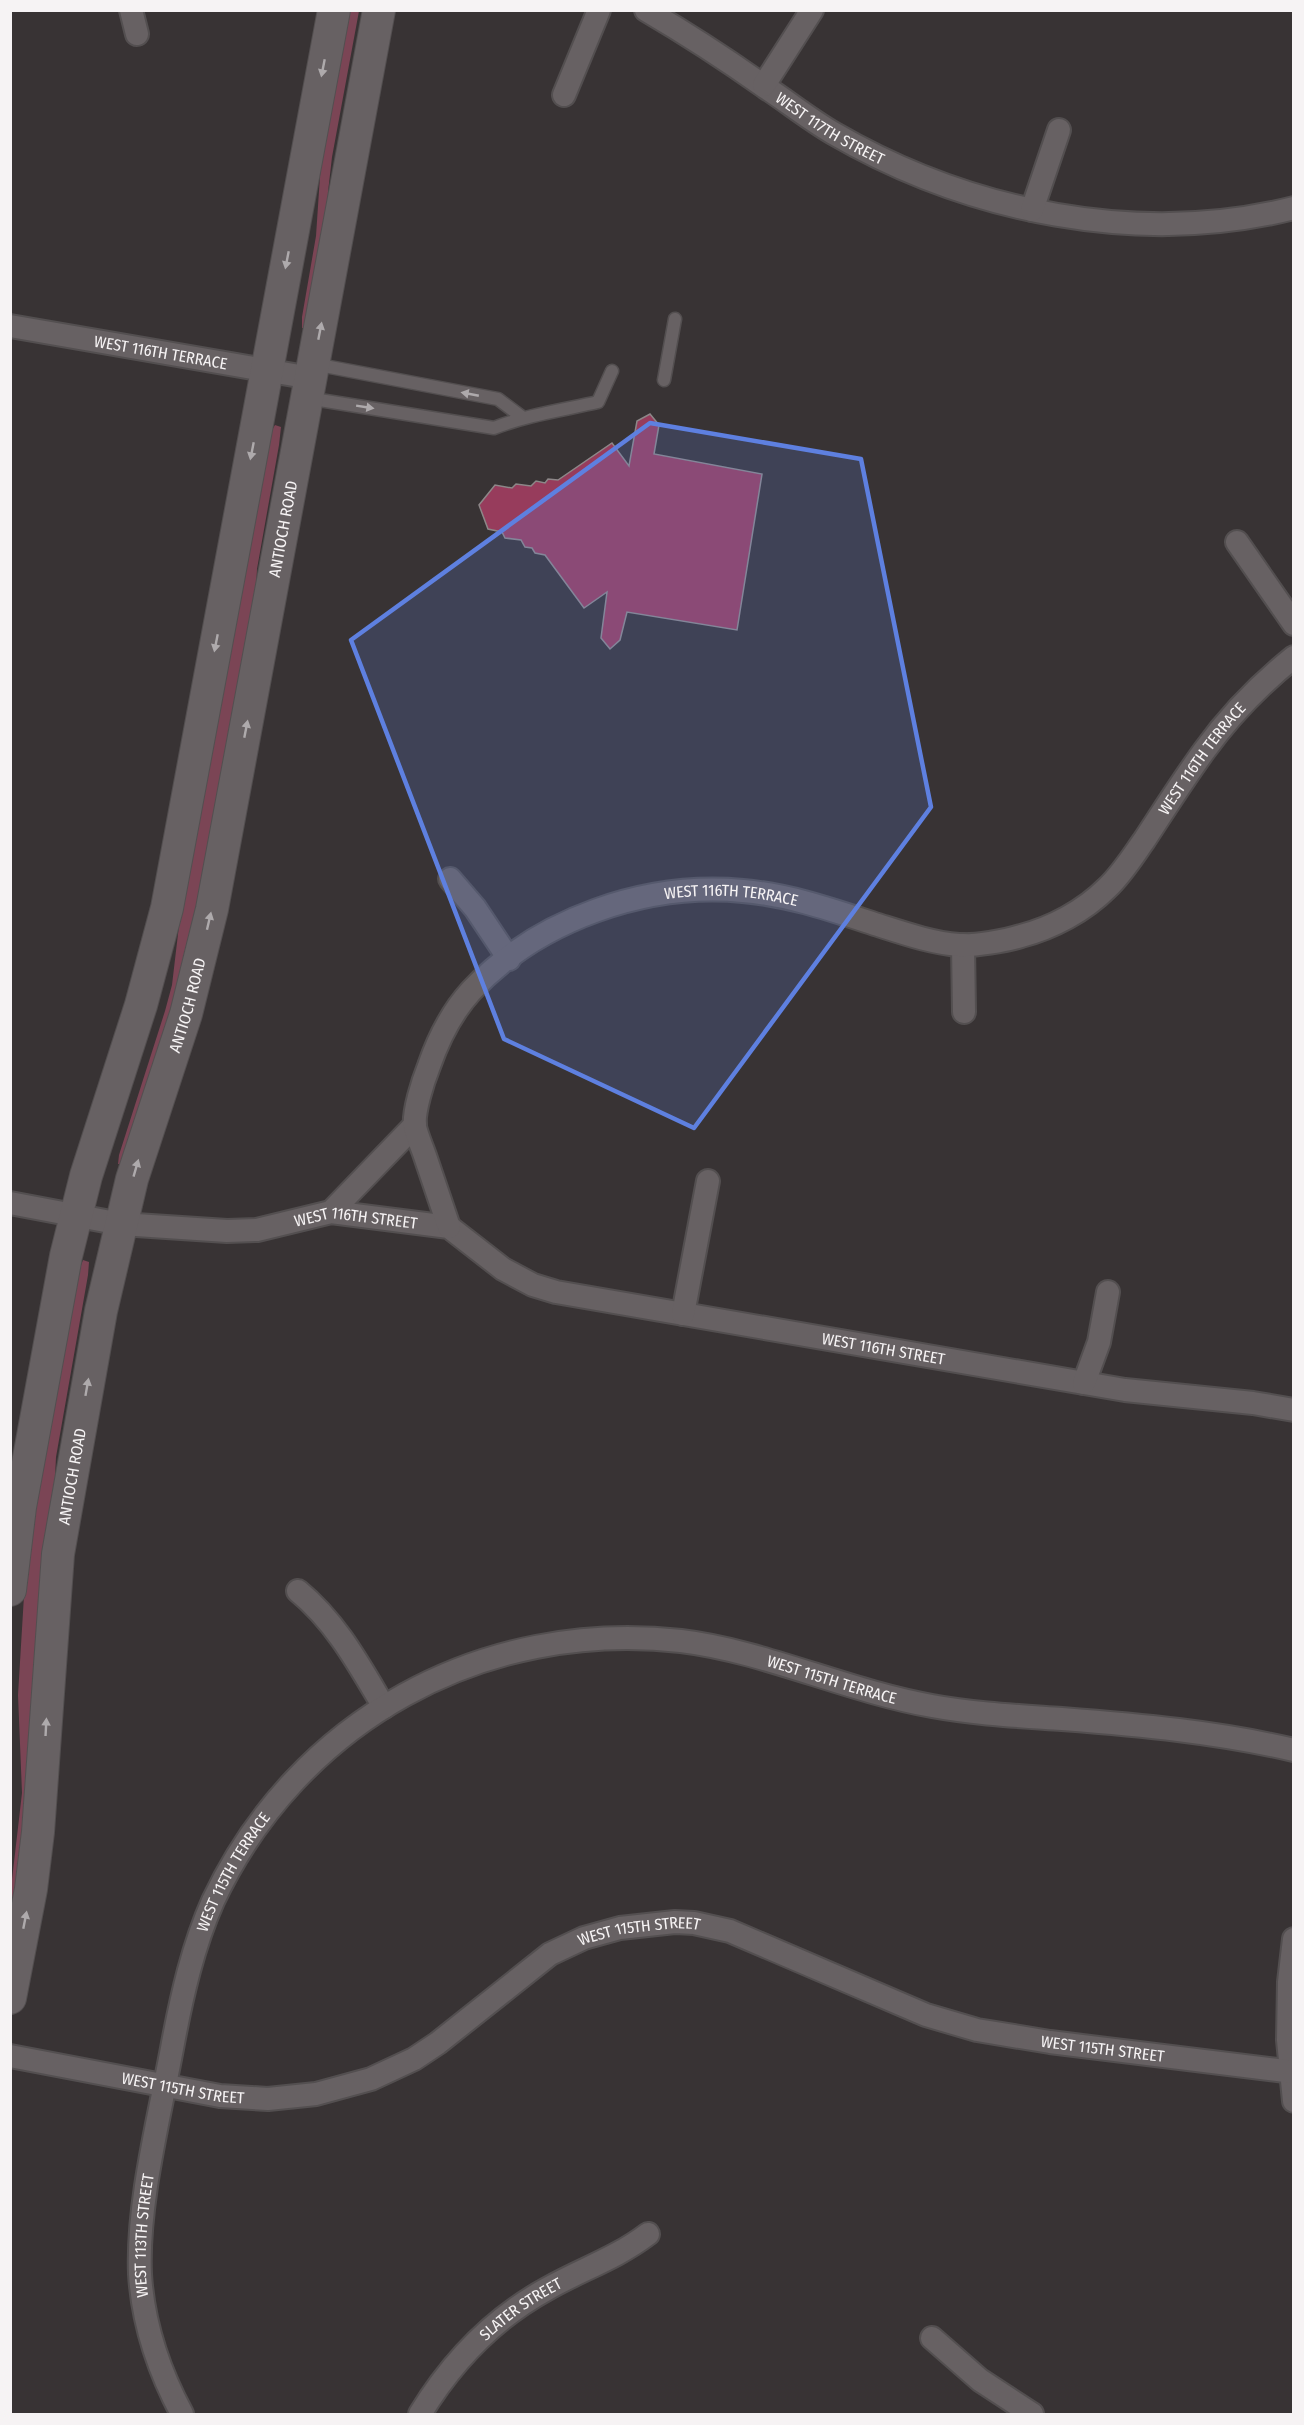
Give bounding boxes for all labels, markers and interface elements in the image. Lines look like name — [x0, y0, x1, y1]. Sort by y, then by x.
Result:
one-way arrow — [318, 59, 327, 78]
street label: WEST 117TH STREET — [772, 88, 888, 169]
one-way arrow — [282, 250, 291, 269]
one-way arrow — [316, 321, 325, 340]
street label: WEST 116TH TERRACE — [93, 332, 229, 373]
one-way arrow — [460, 389, 479, 398]
one-way arrow — [355, 403, 374, 412]
one-way arrow — [247, 442, 256, 461]
street label: ANTIOCH ROAD — [265, 479, 301, 579]
one-way arrow — [211, 634, 220, 653]
street label: WEST 116TH TERRACE — [1154, 698, 1250, 818]
one-way arrow — [241, 719, 250, 738]
street label: WEST 116TH TERRACE — [663, 881, 800, 910]
one-way arrow — [205, 911, 215, 930]
street label: ANTIOCH ROAD — [165, 956, 210, 1055]
one-way arrow — [131, 1158, 141, 1177]
street label: WEST 116TH STREET — [292, 1203, 419, 1233]
street label: WEST 116TH STREET — [820, 1329, 947, 1369]
one-way arrow — [83, 1377, 92, 1396]
street label: ANTIOCH ROAD — [54, 1427, 90, 1526]
street label: WEST 115TH TERRACE — [765, 1651, 899, 1708]
one-way arrow — [42, 1717, 51, 1736]
street label: WEST 115TH TERRACE — [193, 1808, 274, 1934]
one-way arrow — [21, 1911, 30, 1930]
street label: WEST 115TH STREET — [575, 1913, 703, 1950]
street label: WEST 115TH STREET — [1039, 2032, 1166, 2066]
street label: WEST 115TH STREET — [120, 2068, 245, 2108]
street label: WEST 113TH STREET — [131, 2172, 158, 2298]
street label: SLATER STREET — [475, 2274, 566, 2344]

